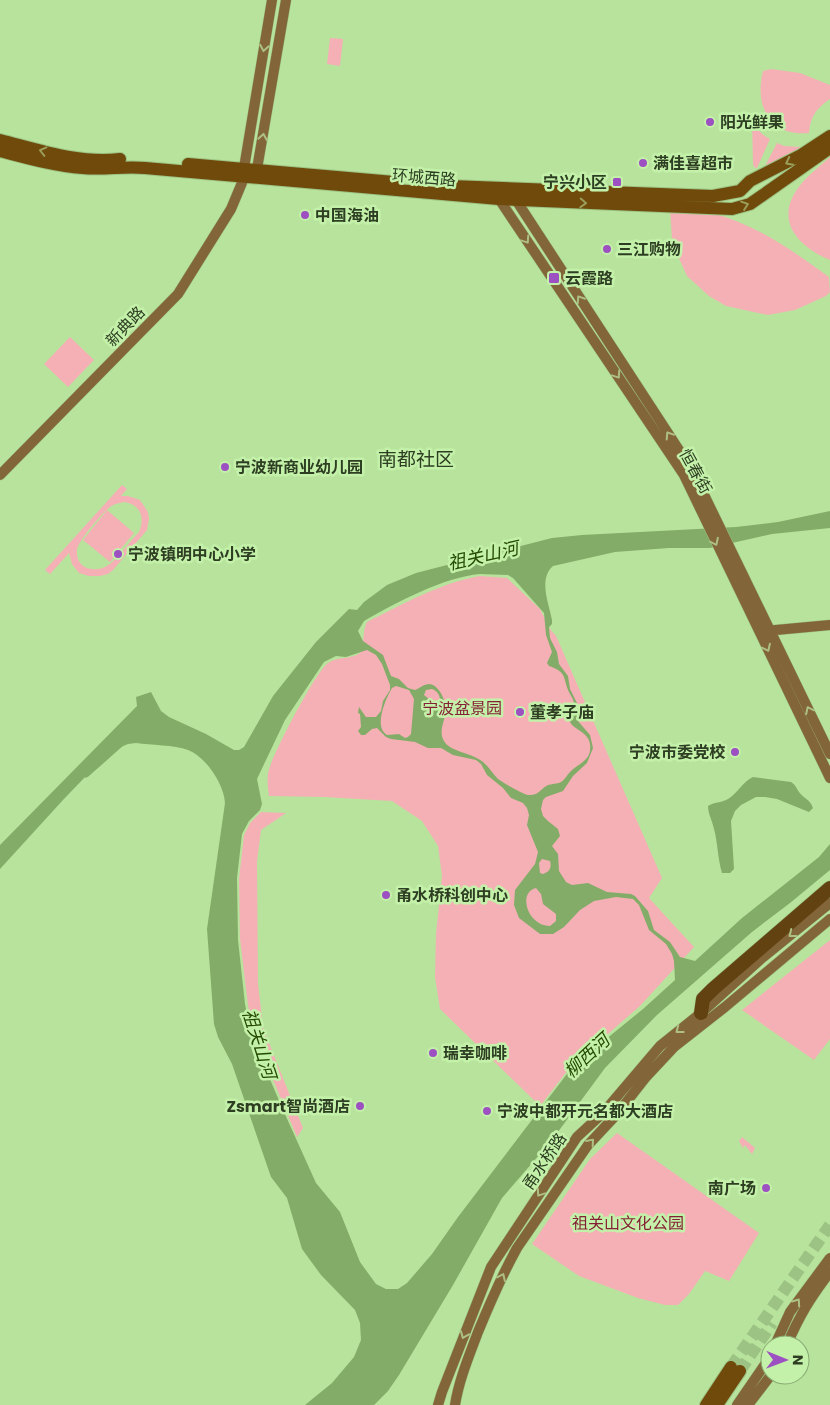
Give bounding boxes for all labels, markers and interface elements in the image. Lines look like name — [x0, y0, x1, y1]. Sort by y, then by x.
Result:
one-way arrow — [259, 44, 269, 52]
place label: 阳光鲜果 — [720, 111, 784, 134]
marker: 阳光鲜果 — [704, 116, 716, 128]
one-way arrow — [257, 132, 267, 141]
one-way arrow — [39, 146, 48, 157]
place label: 满佳喜超市 — [653, 152, 733, 175]
one-way arrow — [785, 155, 794, 165]
marker: 满佳喜超市 — [637, 157, 649, 169]
street label: 环城西路 — [391, 163, 457, 192]
place label: 宁兴小区 — [543, 171, 607, 194]
marker: 宁兴小区 — [611, 176, 623, 188]
one-way arrow — [579, 197, 587, 208]
one-way arrow — [740, 201, 748, 211]
place label: 中国海油 — [315, 204, 379, 227]
marker: 中国海油 — [299, 209, 311, 221]
one-way arrow — [520, 234, 529, 243]
place label: 三江购物 — [617, 238, 681, 261]
marker: 三江购物 — [601, 243, 613, 255]
place label: 云霞路 — [565, 267, 613, 290]
marker: 云霞路 — [547, 271, 561, 285]
one-way arrow — [577, 296, 586, 305]
street label: 新典路 — [100, 301, 150, 352]
one-way arrow — [611, 369, 620, 378]
one-way arrow — [666, 431, 675, 441]
street label: 恒春街 — [674, 445, 717, 498]
district label: 南都社区 — [378, 446, 454, 473]
place label: 宁波新商业幼儿园 — [235, 456, 363, 479]
marker: 宁波新商业幼儿园 — [219, 461, 231, 473]
water label: 祖关山河 — [445, 535, 524, 576]
one-way arrow — [709, 536, 719, 545]
place label: 宁波镇明中心小学 — [128, 543, 256, 566]
marker: 宁波镇明中心小学 — [112, 548, 124, 560]
one-way arrow — [761, 643, 771, 652]
park label: 宁波盆景园 — [422, 697, 502, 720]
place label: 董孝子庙 — [530, 701, 594, 724]
marker: 董孝子庙 — [514, 706, 526, 718]
one-way arrow — [805, 707, 815, 716]
place label: 宁波市委党校 — [629, 741, 726, 764]
marker: 宁波市委党校 — [729, 746, 741, 758]
place label: 甬水桥科创中心 — [396, 884, 508, 907]
marker: 甬水桥科创中心 — [380, 889, 392, 901]
one-way arrow — [789, 928, 798, 936]
water label: 祖关山河 — [236, 1006, 283, 1085]
one-way arrow — [675, 1024, 685, 1033]
water label: 柳西河 — [558, 1026, 617, 1083]
place label: 瑞幸咖啡 — [443, 1042, 507, 1065]
marker: 瑞幸咖啡 — [427, 1047, 439, 1059]
place label: Zsmart智尚酒店 — [226, 1095, 350, 1118]
marker: Zsmart智尚酒店 — [354, 1100, 366, 1112]
place label: 宁波中都开元名都大酒店 — [497, 1100, 673, 1123]
marker: 宁波中都开元名都大酒店 — [481, 1105, 493, 1117]
street label: 甬水桥路 — [517, 1128, 572, 1194]
one-way arrow — [585, 1139, 593, 1148]
place label: 南广场 — [708, 1177, 756, 1200]
marker: 南广场 — [760, 1182, 772, 1194]
one-way arrow — [537, 1188, 547, 1197]
park label: 祖关山文化公园 — [572, 1212, 684, 1235]
one-way arrow — [495, 1274, 505, 1283]
one-way arrow — [791, 1298, 800, 1308]
one-way arrow — [459, 1330, 470, 1339]
north arrow — [760, 1335, 810, 1385]
text: N — [788, 1355, 808, 1366]

